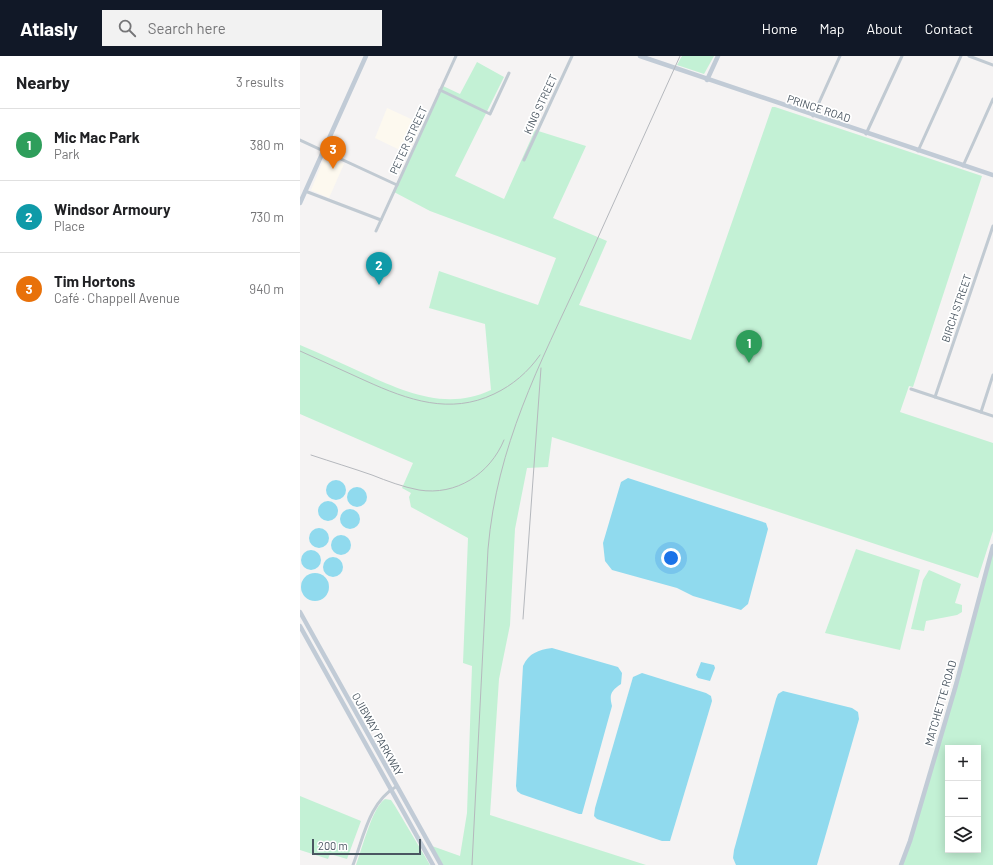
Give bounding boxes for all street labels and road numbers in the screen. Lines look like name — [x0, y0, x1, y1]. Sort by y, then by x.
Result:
street label: KING STREET — [520, 72, 560, 136]
street label: PRINCE ROAD — [786, 92, 853, 124]
street label: PETER STREET — [387, 104, 429, 176]
street label: BIRCH STREET — [938, 272, 974, 344]
street label: MATCHETTE ROAD — [922, 658, 958, 747]
street label: OJIBWAY PARKWAY — [350, 690, 406, 778]

